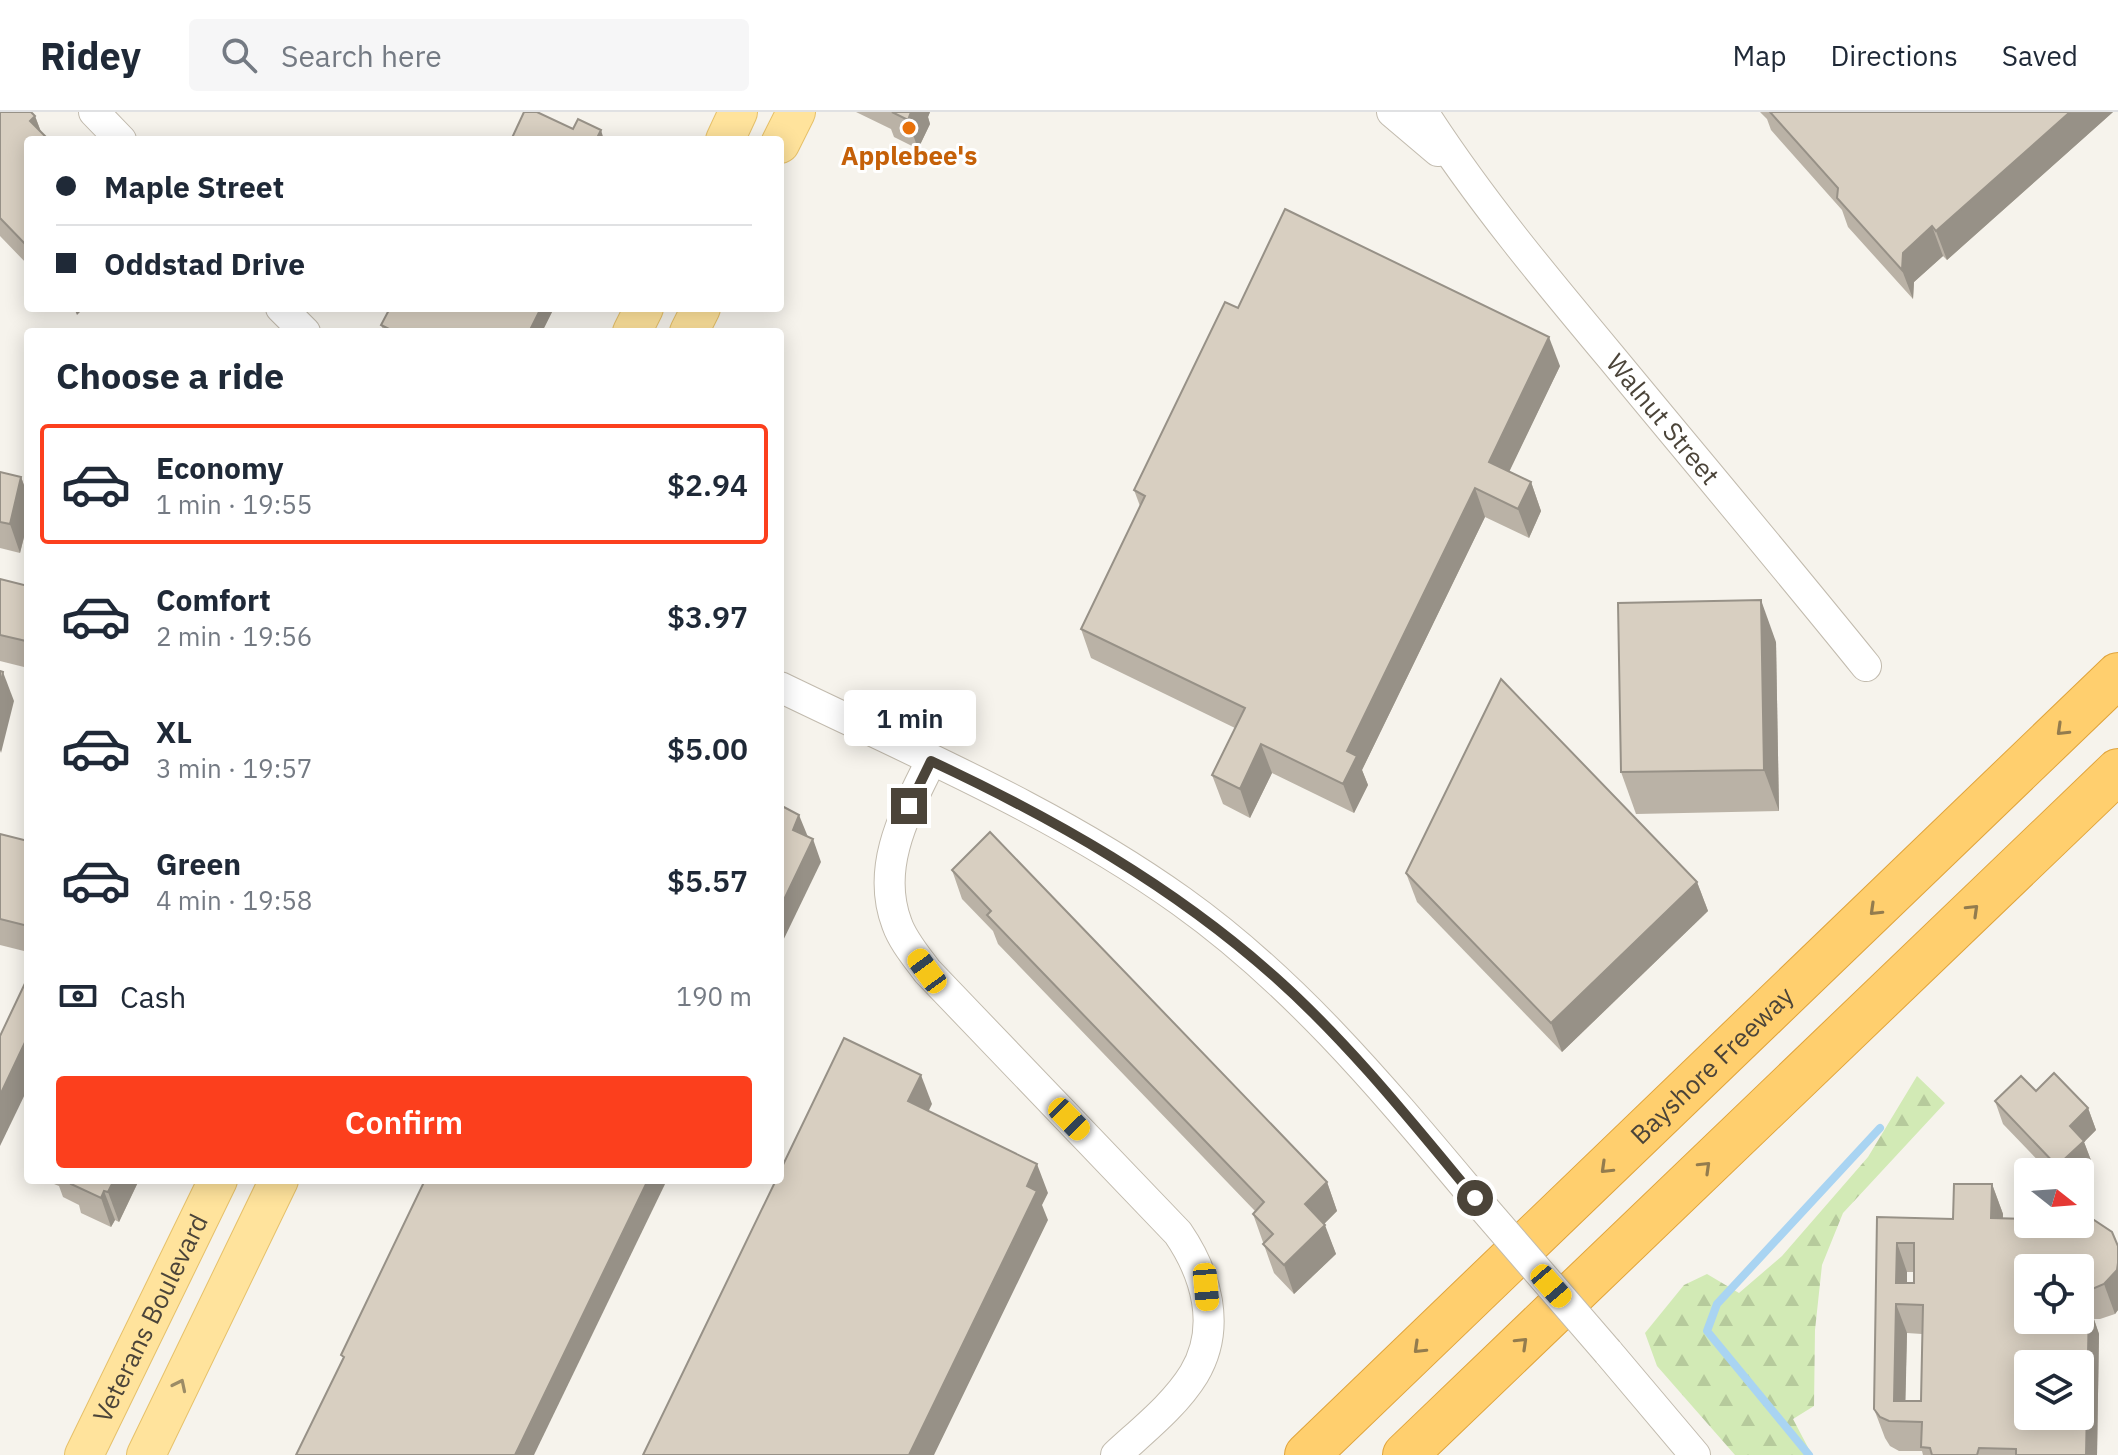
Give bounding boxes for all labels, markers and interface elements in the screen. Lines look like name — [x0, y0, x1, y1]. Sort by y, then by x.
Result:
search box — [189, 19, 749, 91]
text: Ridey — [40, 31, 141, 80]
icon: search — [217, 33, 261, 77]
text: Search here — [281, 36, 442, 75]
text: Map — [1732, 37, 1786, 74]
text: Directions — [1830, 37, 1958, 74]
text: Saved — [2002, 37, 2078, 74]
marker: Applebee's — [900, 119, 918, 137]
place label: Applebee's — [841, 138, 977, 172]
text: Maple Street — [104, 167, 284, 206]
text: Oddstad Drive — [104, 244, 305, 283]
street label: Walnut Street — [1599, 346, 1728, 491]
text: Choose a ride — [56, 352, 284, 399]
icon: car — [60, 448, 132, 520]
text: Economy — [156, 448, 284, 487]
text: $2.94 — [667, 465, 748, 504]
text: 1 min · 19:55 — [156, 487, 312, 521]
icon: car — [60, 580, 132, 652]
text: Comfort — [156, 580, 271, 619]
text: $3.97 — [667, 597, 748, 636]
text: 2 min · 19:56 — [156, 619, 312, 653]
callout: 1 min — [843, 690, 975, 746]
text: 1 min — [876, 701, 944, 735]
icon: car — [60, 712, 132, 784]
text: XL — [156, 712, 192, 751]
one-way arrow — [2057, 721, 2071, 735]
text: $5.00 — [667, 729, 748, 768]
text: 3 min · 19:57 — [156, 751, 312, 785]
route end — [891, 788, 927, 824]
icon: car — [60, 844, 132, 916]
text: Green — [156, 844, 241, 883]
text: $5.57 — [667, 861, 748, 900]
text: 4 min · 19:58 — [156, 883, 312, 917]
one-way arrow — [1870, 901, 1884, 915]
one-way arrow — [1964, 904, 1978, 919]
car — [903, 945, 951, 997]
icon: cash — [56, 974, 100, 1018]
text: Cash — [120, 977, 186, 1016]
street label: Bayshore Freeway — [1623, 978, 1800, 1151]
text: 190 m — [676, 979, 752, 1013]
button: Confirm — [56, 1076, 752, 1168]
car — [1044, 1093, 1094, 1145]
one-way arrow — [1601, 1158, 1616, 1172]
north arrow — [2014, 1158, 2094, 1238]
map controls — [2014, 1158, 2094, 1430]
one-way arrow — [1696, 1162, 1710, 1176]
route start — [1457, 1180, 1493, 1216]
street label: Veterans Boulevard — [84, 1208, 215, 1428]
button: locate — [2014, 1254, 2094, 1334]
car — [1526, 1260, 1576, 1312]
car — [1192, 1262, 1220, 1312]
one-way arrow — [1414, 1338, 1428, 1353]
one-way arrow — [1513, 1338, 1527, 1352]
button: layers — [2014, 1350, 2094, 1430]
one-way arrow — [170, 1378, 186, 1393]

